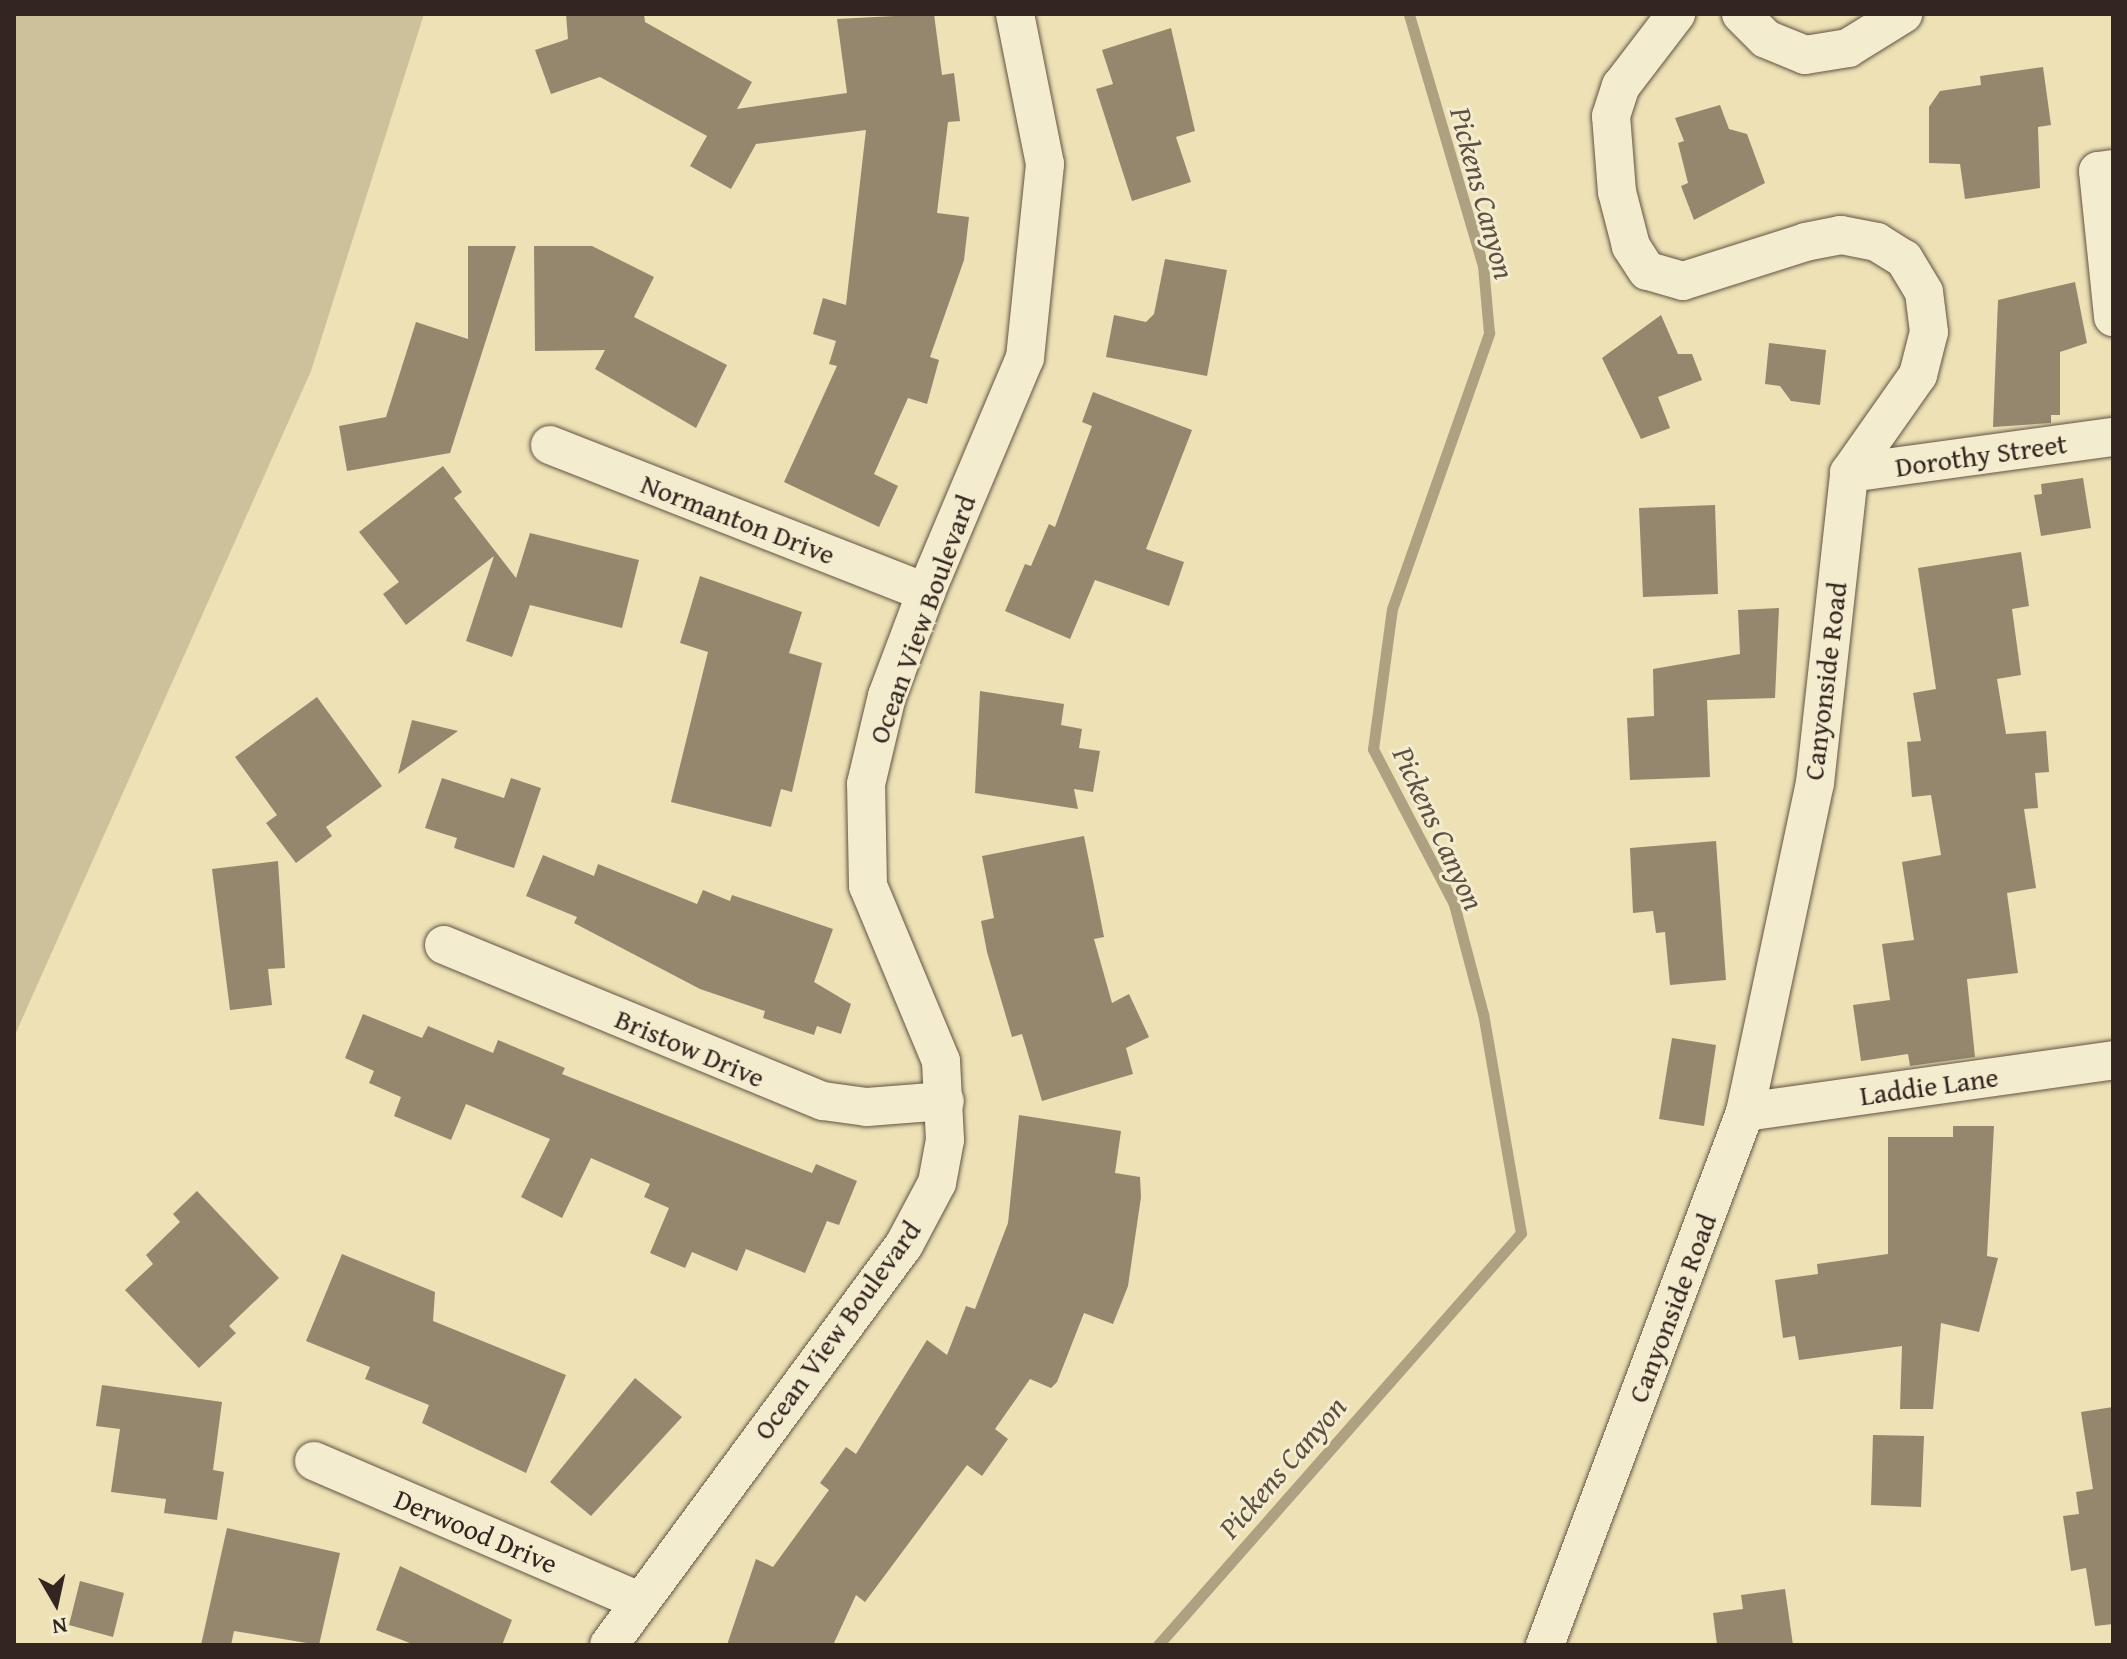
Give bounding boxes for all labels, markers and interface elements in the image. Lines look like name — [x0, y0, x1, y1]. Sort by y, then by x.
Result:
water label: Pickens Canyon — [1443, 103, 1523, 283]
street label: Dorothy Street — [1893, 426, 2069, 484]
street label: Normanton Drive — [636, 467, 840, 571]
street label: Ocean View Boulevard — [861, 490, 983, 748]
street label: Canyonside Road — [1796, 580, 1854, 782]
water label: Pickens Canyon — [1385, 740, 1493, 916]
street label: Bristow Drive — [610, 1001, 770, 1095]
street label: Laddie Lane — [1858, 1060, 2000, 1112]
street label: Canyonside Road — [1621, 1209, 1723, 1407]
street label: Ocean View Boulevard — [746, 1214, 928, 1446]
water label: Pickens Canyon — [1211, 1389, 1353, 1545]
street label: Derwood Drive — [390, 1482, 562, 1580]
north arrow — [16, 1563, 96, 1643]
text: N — [50, 1610, 70, 1644]

